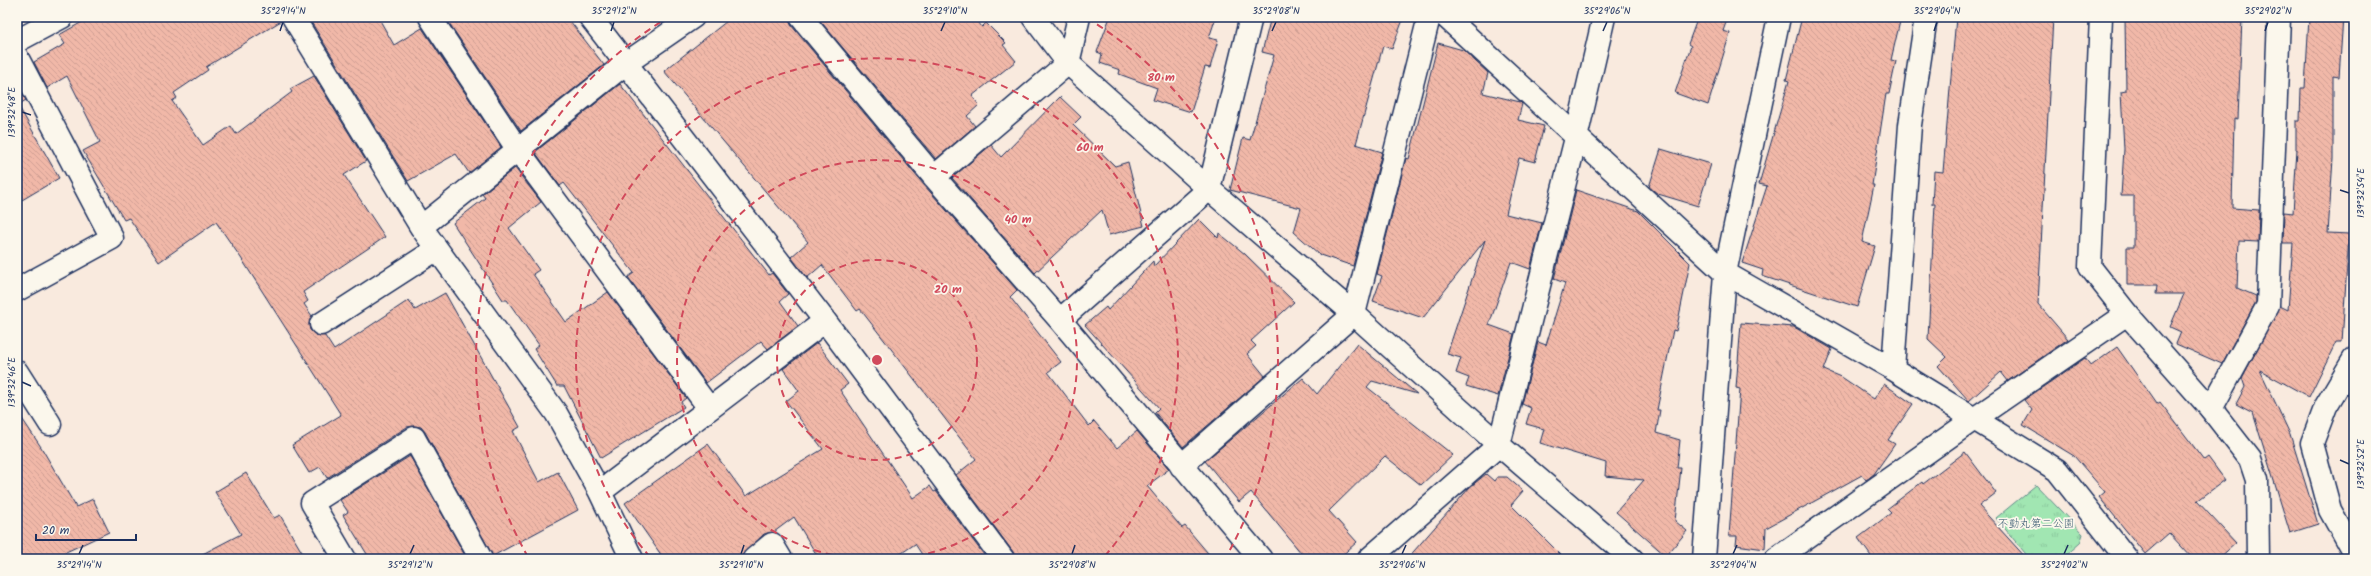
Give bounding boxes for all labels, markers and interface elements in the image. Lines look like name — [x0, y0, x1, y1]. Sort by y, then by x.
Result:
text: 35°29'14"N — [260, 3, 306, 19]
text: 35°29'12"N — [591, 3, 637, 19]
text: 35°29'10"N — [923, 3, 968, 19]
text: 35°29'08"N — [1252, 3, 1300, 19]
text: 35°29'06"N — [1583, 3, 1631, 19]
text: 35°29'04"N — [1913, 3, 1961, 19]
text: 35°29'02"N — [2244, 3, 2292, 19]
text: 80 m — [1147, 68, 1175, 87]
text: 139°32'48"E — [4, 85, 20, 137]
text: 60 m — [1076, 138, 1104, 157]
text: 139°32'54"E — [2353, 167, 2369, 218]
text: 40 m — [1004, 210, 1032, 229]
text: 20 m — [934, 280, 962, 299]
centre of rings — [870, 353, 884, 367]
text: 139°32'46"E — [4, 356, 20, 407]
text: 139°32'52"E — [2353, 438, 2369, 489]
park label: 不動丸第二公園 — [1998, 515, 2075, 533]
scale bar — [36, 516, 136, 542]
text: 20 m — [42, 521, 70, 540]
text: 35°29'14"N — [56, 557, 102, 573]
text: 35°29'12"N — [387, 557, 433, 573]
text: 35°29'10"N — [719, 557, 764, 573]
text: 35°29'08"N — [1048, 557, 1096, 573]
text: 35°29'06"N — [1378, 557, 1426, 573]
text: 35°29'04"N — [1709, 557, 1757, 573]
text: 35°29'02"N — [2040, 557, 2088, 573]

